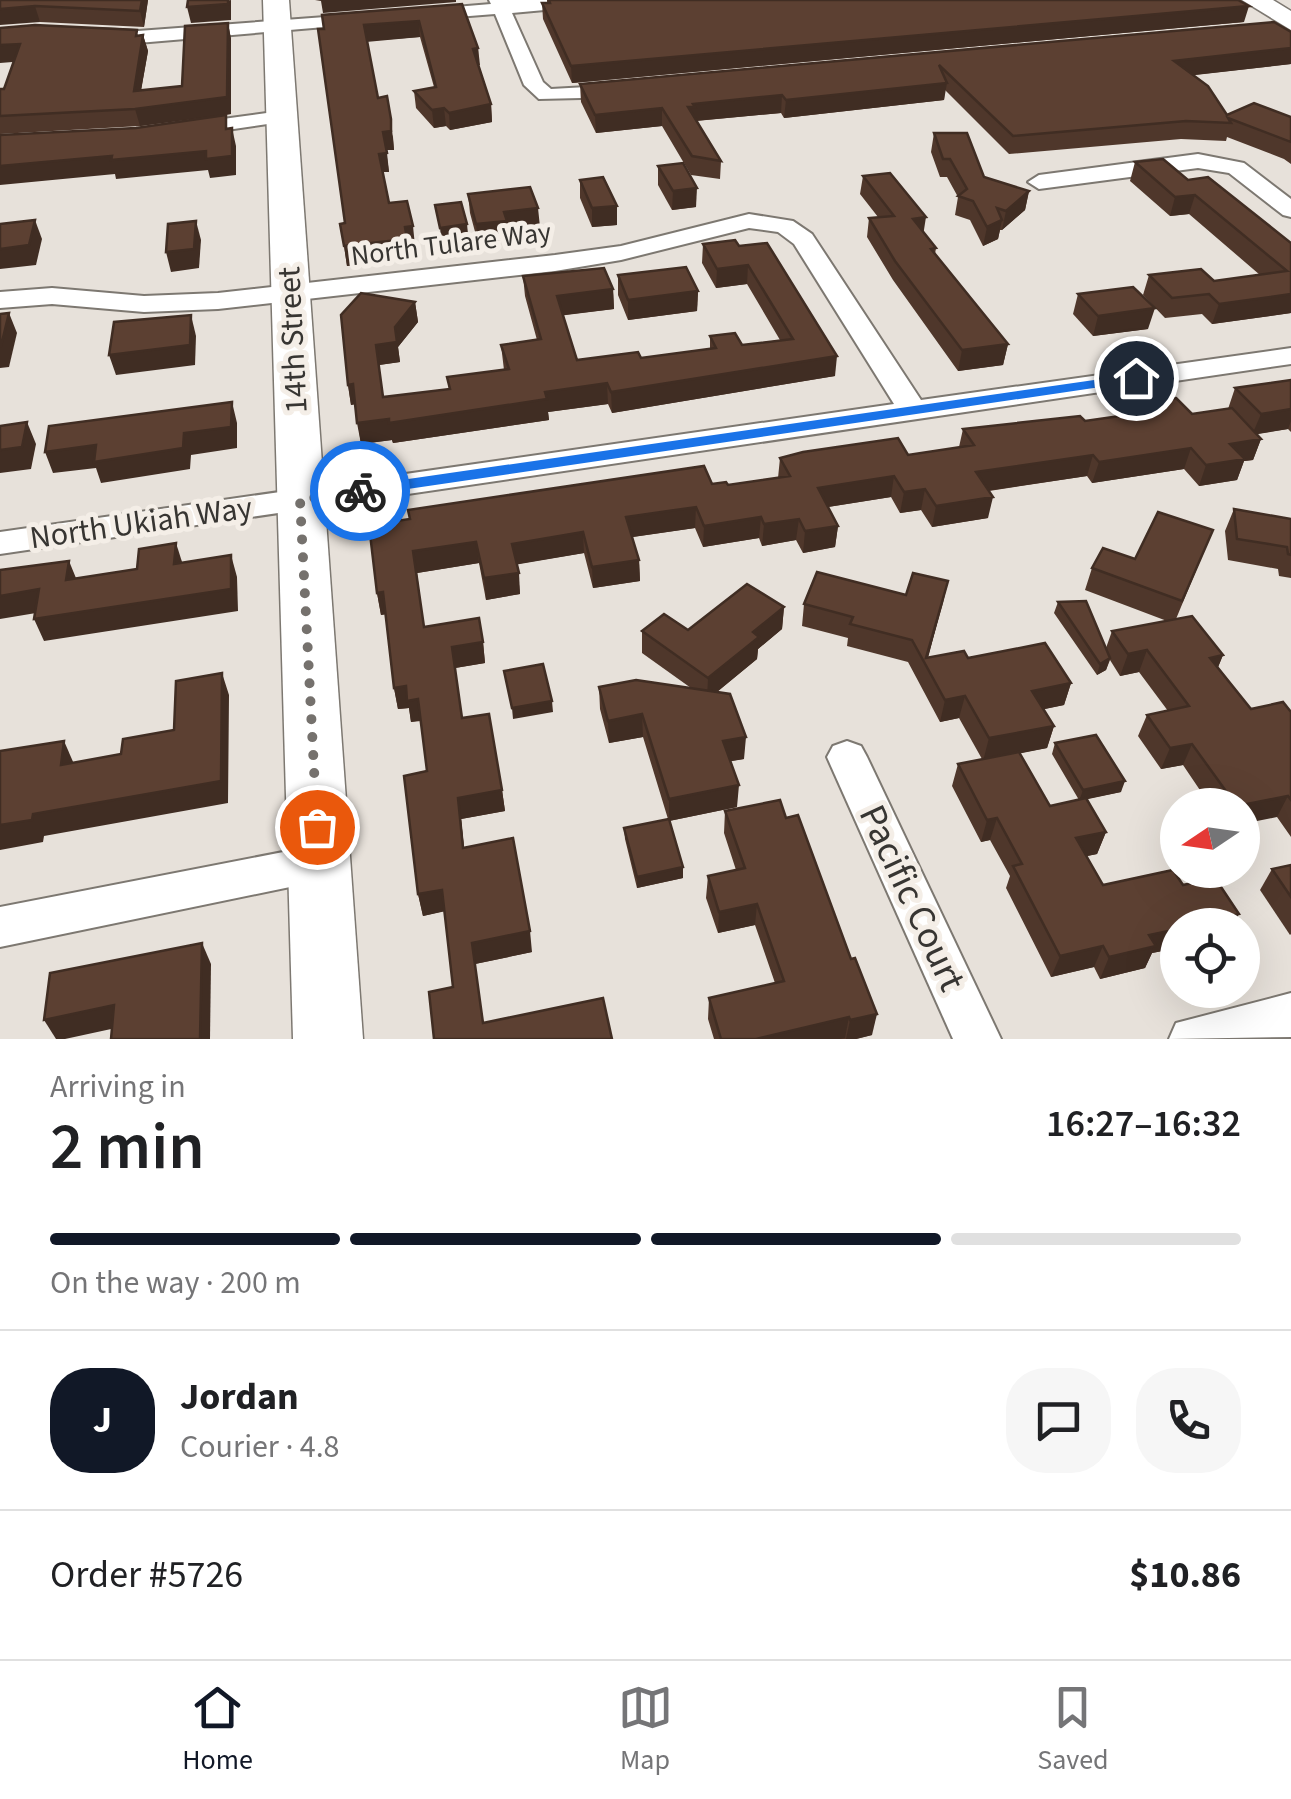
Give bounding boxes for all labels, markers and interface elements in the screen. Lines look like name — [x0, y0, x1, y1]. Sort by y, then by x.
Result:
street label: North Tulare Way — [349, 212, 553, 276]
street label: 14th Street — [266, 265, 320, 414]
pin — [1094, 336, 1179, 421]
icon: home — [1109, 351, 1164, 406]
courier — [310, 441, 410, 541]
icon: bike — [333, 464, 388, 519]
street label: North Ukiah Way — [27, 485, 255, 561]
pin — [275, 785, 360, 870]
north arrow — [1160, 788, 1260, 888]
map controls — [1160, 788, 1260, 1008]
street label: Pacific Court — [845, 796, 979, 1000]
icon: bag — [290, 800, 345, 855]
button: locate — [1160, 908, 1260, 1008]
text: Arriving in — [50, 1064, 186, 1110]
text: 16:27–16:32 — [1046, 1097, 1241, 1151]
text: 2 min — [50, 1101, 205, 1194]
text: On the way · 200 m — [50, 1260, 301, 1306]
button: chat — [1006, 1368, 1111, 1473]
button: phone — [1136, 1368, 1241, 1473]
text: Jordan — [180, 1370, 299, 1424]
text: J — [93, 1393, 112, 1447]
text: Courier · 4.8 — [180, 1424, 340, 1470]
text: Order #5726 — [50, 1548, 243, 1602]
text: $10.86 — [1129, 1548, 1241, 1602]
tab: Home — [182, 1680, 253, 1780]
tab: Map — [618, 1680, 673, 1780]
tab: Saved — [1037, 1680, 1109, 1780]

